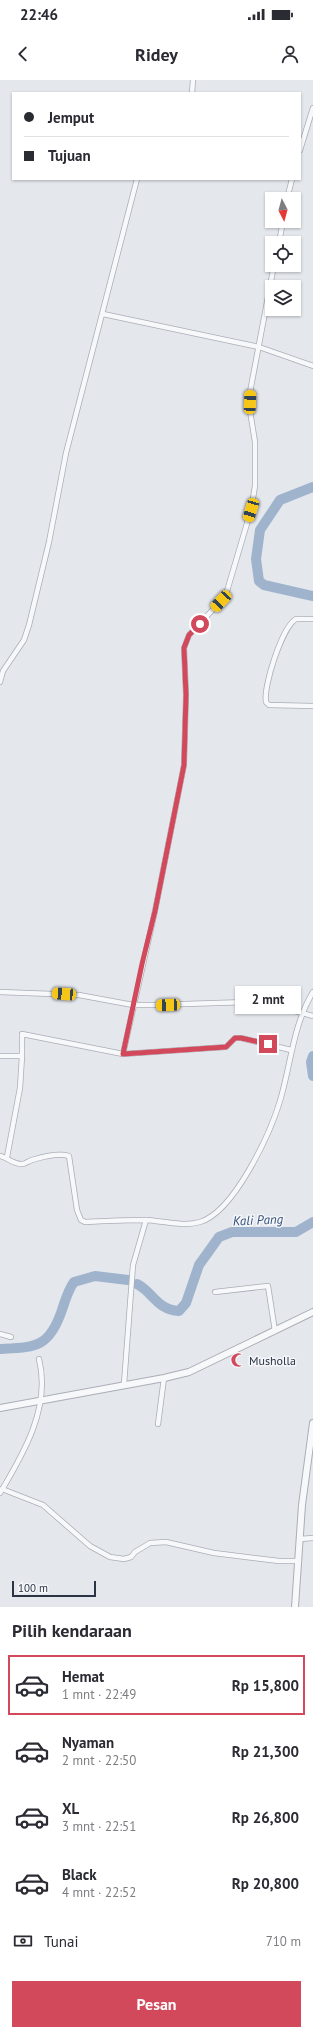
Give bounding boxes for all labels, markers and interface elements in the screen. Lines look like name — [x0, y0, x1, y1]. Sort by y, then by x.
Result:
text: 22:46 — [20, 5, 58, 24]
icon: back — [12, 43, 34, 65]
text: Ridey — [135, 43, 178, 66]
icon: person — [279, 43, 301, 65]
text: Jemput — [48, 108, 94, 127]
text: Tujuan — [48, 146, 91, 165]
north arrow — [265, 192, 301, 228]
map controls — [265, 192, 301, 316]
button: locate — [265, 236, 301, 272]
button: layers — [265, 280, 301, 316]
car — [244, 390, 256, 414]
car — [242, 497, 260, 523]
car — [208, 588, 234, 614]
route start — [191, 615, 209, 633]
callout: 2 mnt — [235, 986, 301, 1014]
car — [52, 987, 76, 1001]
text: 2 mnt — [252, 991, 284, 1008]
car — [156, 999, 180, 1011]
route end — [259, 1035, 277, 1053]
water label: Kali Pang — [233, 1211, 284, 1229]
mosque icon: Musholla — [230, 1352, 246, 1368]
place label: Musholla — [249, 1353, 296, 1368]
scale bar — [12, 1579, 96, 1598]
text: 100 m — [18, 1581, 48, 1595]
text: Pilih kendaraan — [12, 1619, 132, 1642]
icon: car — [14, 1667, 50, 1703]
text: Hemat — [62, 1667, 104, 1686]
text: Rp 15,800 — [232, 1676, 299, 1695]
text: 1 mnt · 22:49 — [62, 1686, 136, 1703]
icon: car — [14, 1733, 50, 1769]
text: Nyaman — [62, 1733, 114, 1752]
text: Rp 21,300 — [232, 1742, 299, 1761]
text: 2 mnt · 22:50 — [62, 1752, 136, 1769]
icon: car — [14, 1799, 50, 1835]
text: XL — [62, 1799, 79, 1818]
text: Rp 26,800 — [232, 1808, 299, 1827]
text: 3 mnt · 22:51 — [62, 1818, 136, 1835]
icon: car — [14, 1865, 50, 1901]
text: Black — [62, 1865, 97, 1884]
text: Rp 20,800 — [232, 1874, 299, 1893]
text: 4 mnt · 22:52 — [62, 1884, 136, 1901]
icon: cash — [12, 1930, 34, 1952]
text: Tunai — [44, 1932, 79, 1951]
text: 710 m — [266, 1933, 301, 1950]
button: Pesan — [12, 1981, 301, 2027]

